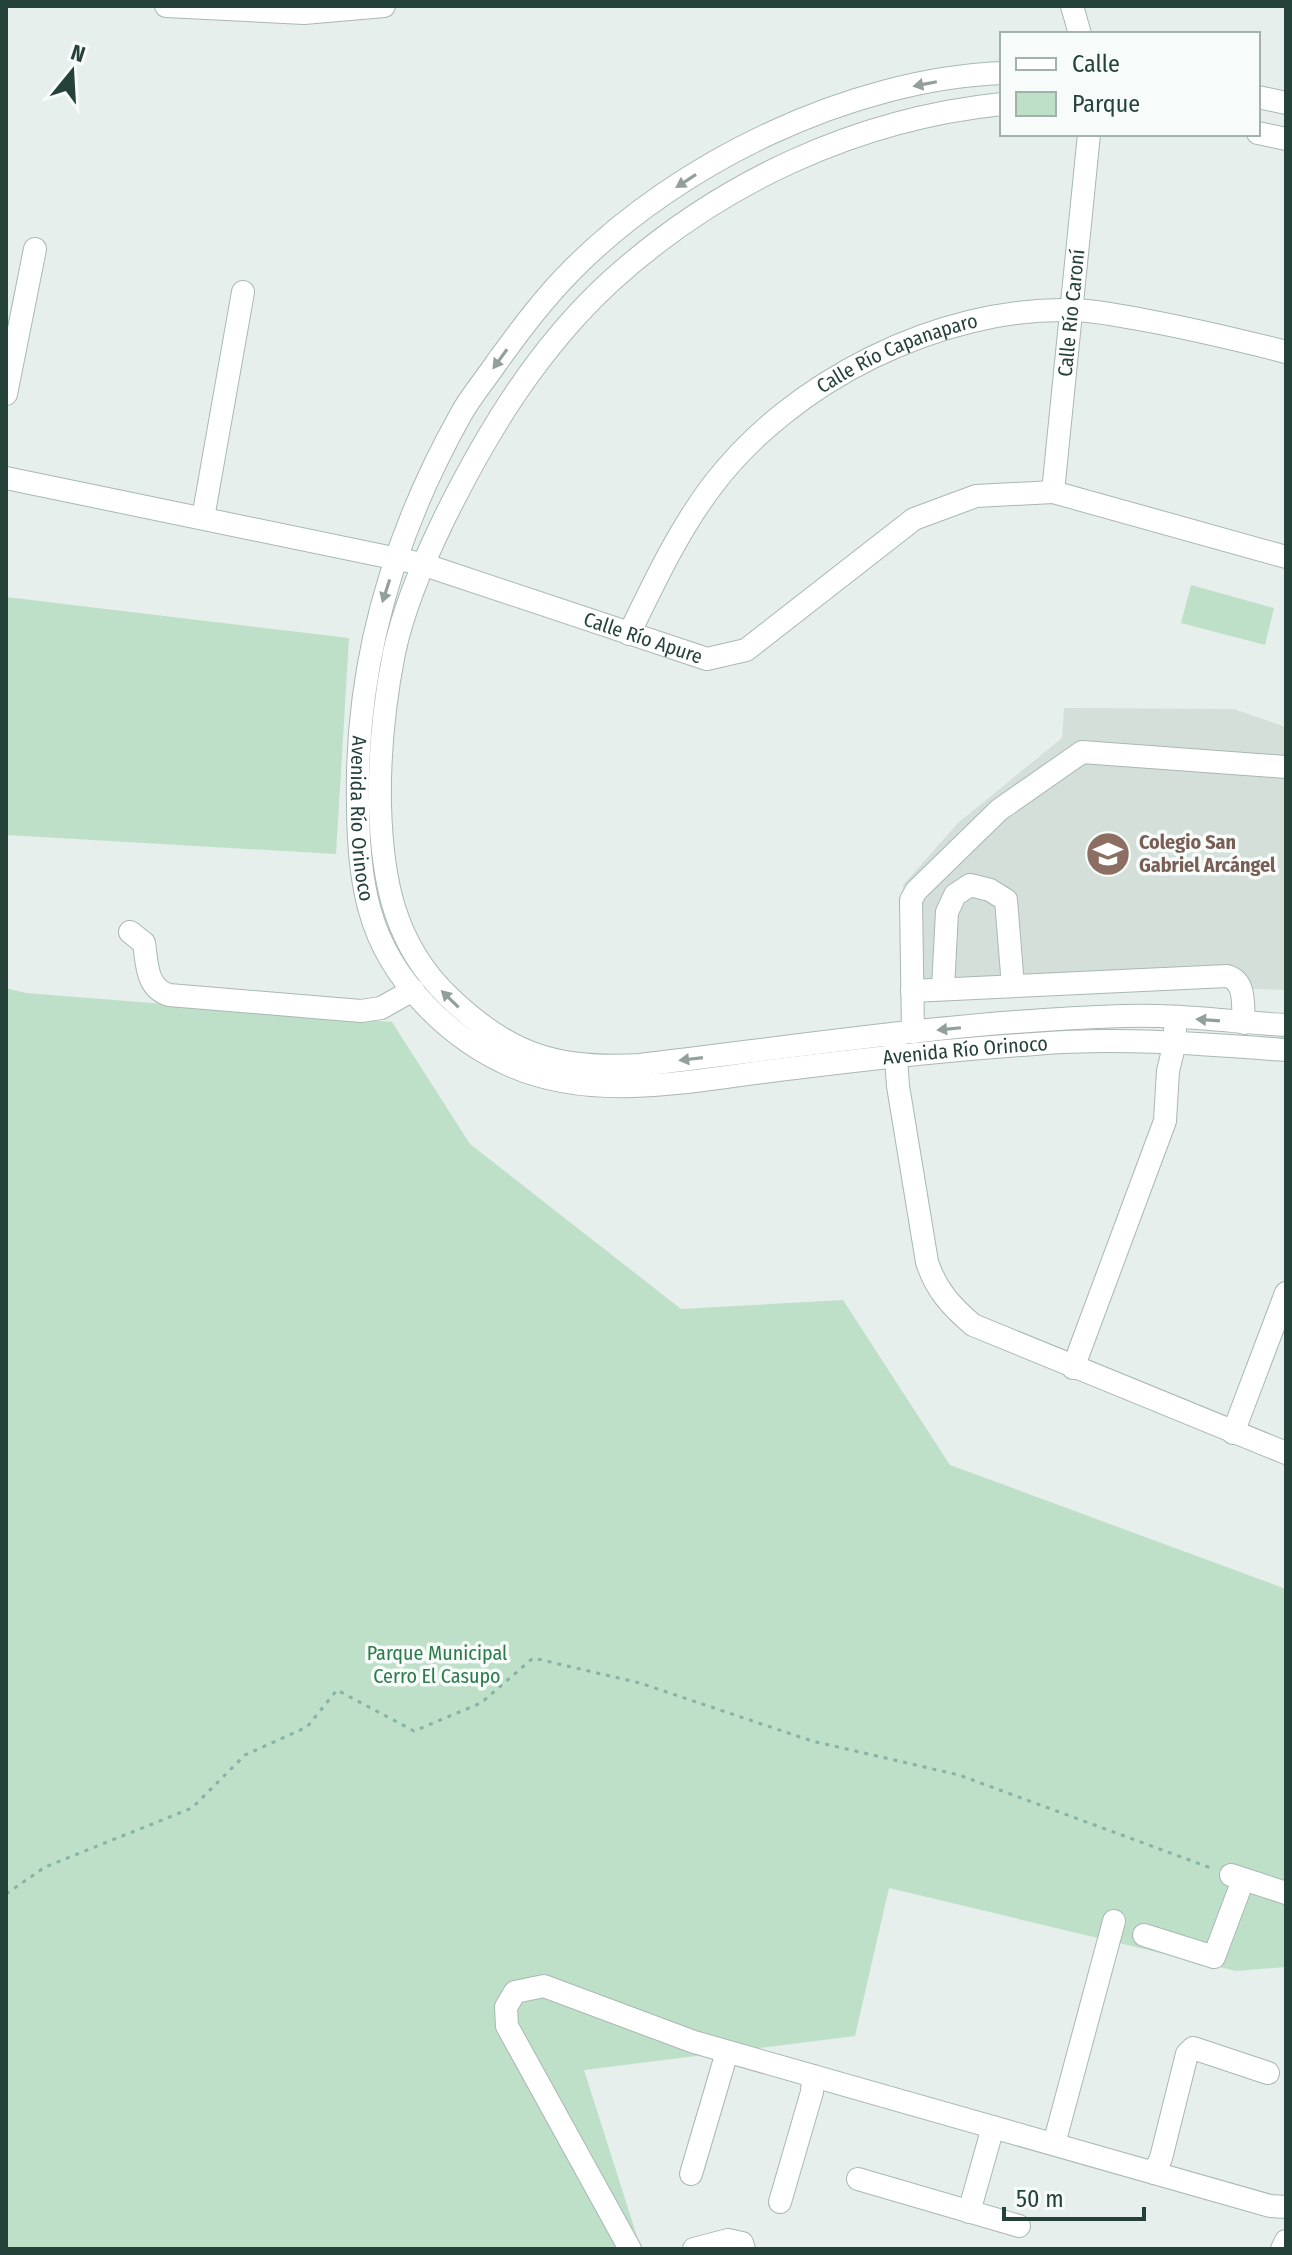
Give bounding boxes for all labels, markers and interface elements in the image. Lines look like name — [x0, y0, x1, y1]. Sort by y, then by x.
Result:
north arrow — [32, 32, 112, 112]
legend — [1000, 32, 1260, 136]
text: N — [68, 39, 88, 68]
text: Calle — [1072, 50, 1120, 78]
one-way arrow — [912, 79, 937, 91]
text: Parque — [1072, 90, 1140, 118]
one-way arrow — [675, 173, 697, 187]
street label: Calle Río Caroní — [1053, 248, 1089, 378]
street label: Calle Río Capanaparo — [812, 308, 980, 398]
one-way arrow — [492, 348, 508, 370]
one-way arrow — [379, 580, 392, 604]
street label: Calle Río Apure — [581, 607, 706, 669]
street label: Avenida Río Orinoco — [346, 735, 379, 903]
school or university icon: Colegio San Gabriel Arcángel — [1084, 830, 1132, 878]
place label: Colegio San Gabriel Arcángel — [1139, 830, 1276, 877]
one-way arrow — [441, 990, 460, 1008]
one-way arrow — [1195, 1013, 1220, 1026]
one-way arrow — [936, 1023, 961, 1036]
street label: Avenida Río Orinoco — [881, 1031, 1049, 1070]
one-way arrow — [678, 1053, 703, 1066]
park label: Parque Municipal Cerro El Casupo — [367, 1641, 507, 1688]
scale bar — [1004, 2171, 1144, 2221]
text: 50 m — [1016, 2185, 1064, 2213]

